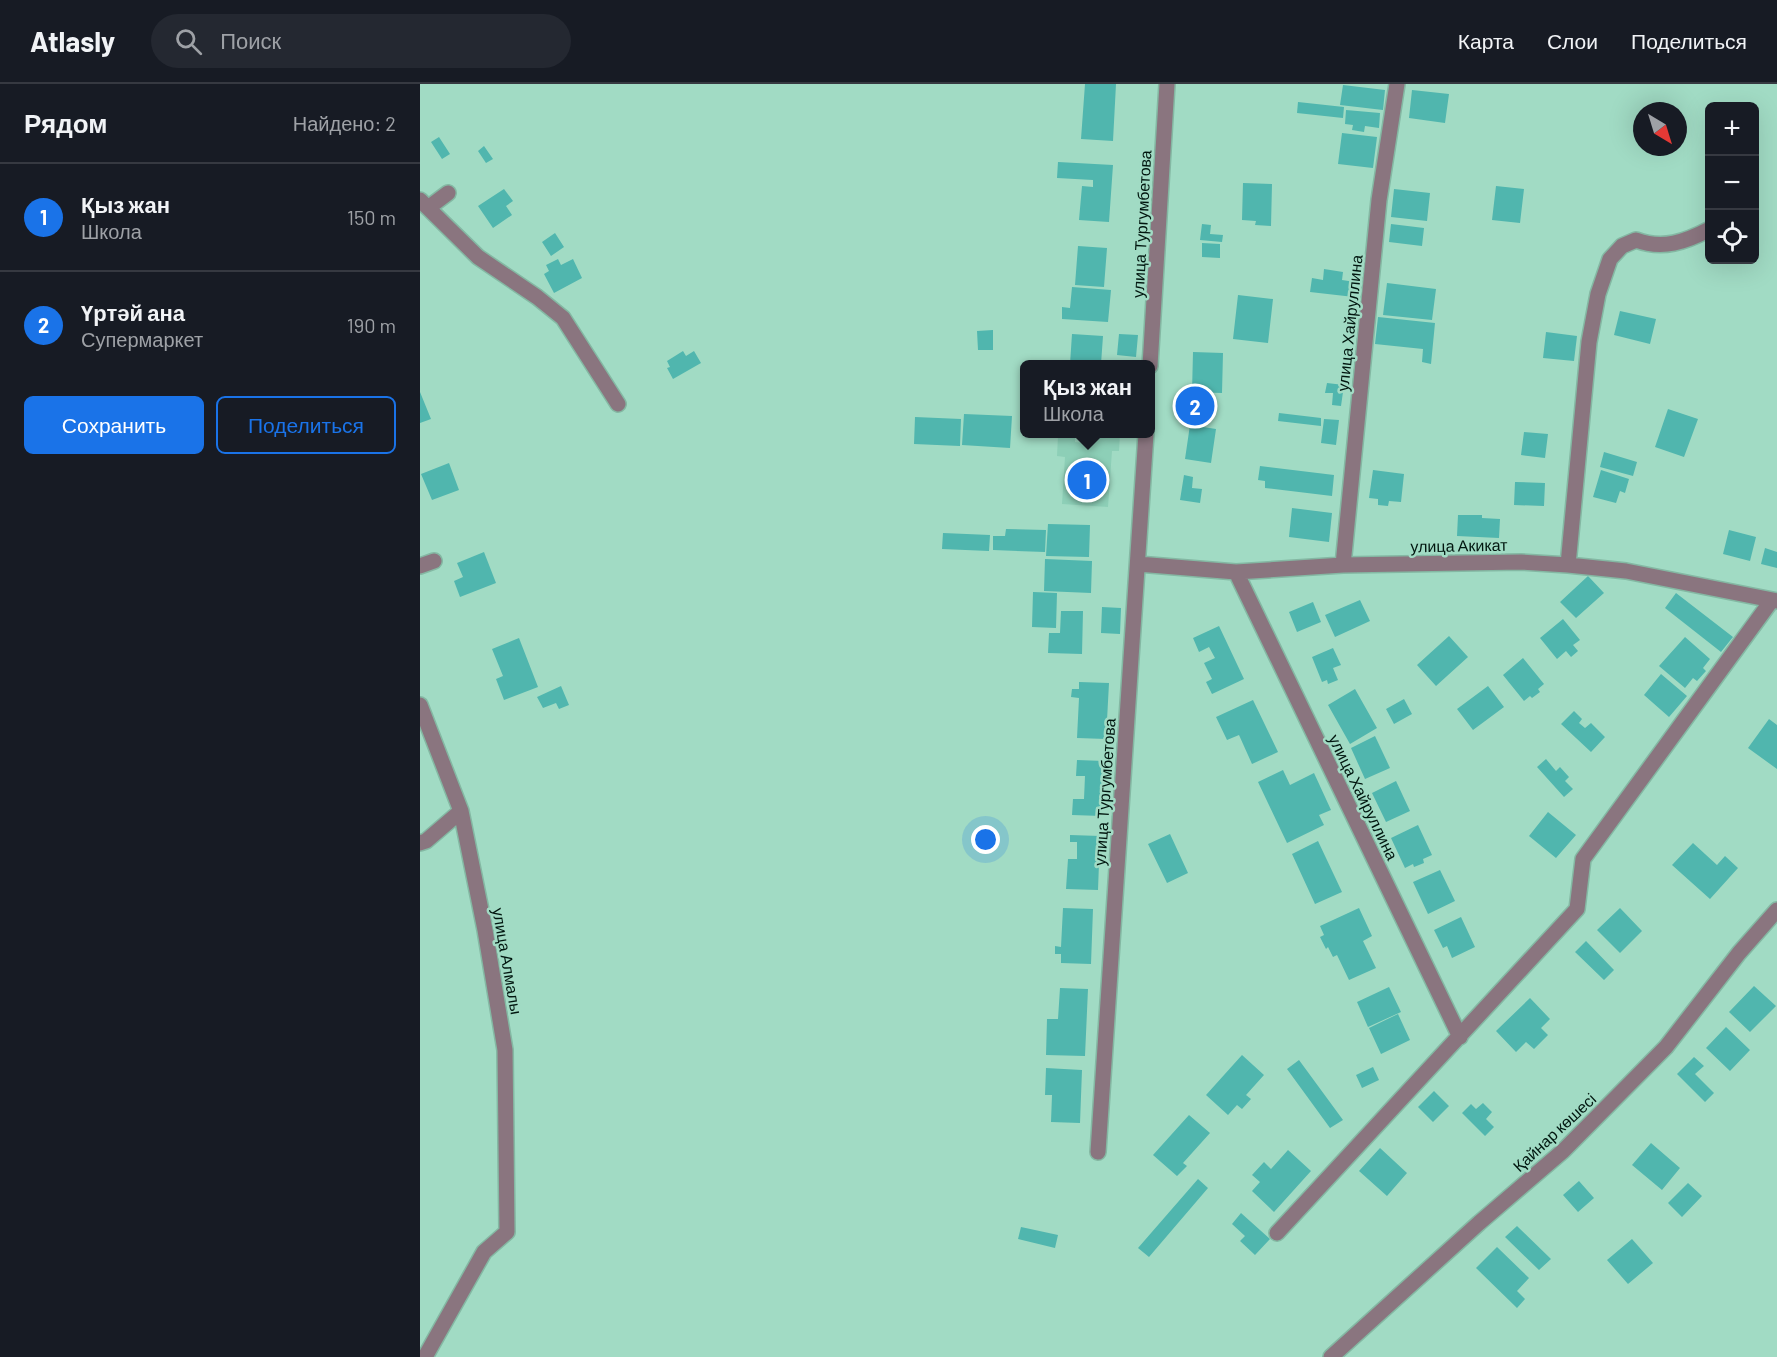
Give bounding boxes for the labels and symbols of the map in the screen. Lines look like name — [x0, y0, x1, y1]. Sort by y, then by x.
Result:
north arrow — [1633, 102, 1687, 156]
street label: улица Тургумбетова — [1128, 150, 1154, 298]
street label: улица Хайруллина — [1332, 254, 1366, 392]
pin: 2 — [1176, 384, 1214, 428]
pin: 1 — [1068, 458, 1106, 502]
street label: улица Акикат — [1410, 535, 1508, 555]
street label: улица Тургумбетова — [1089, 717, 1119, 866]
street label: улица Хайруллина — [1325, 731, 1403, 863]
your location — [971, 825, 1000, 854]
street label: улица Алмалы — [489, 906, 527, 1016]
street label: Қайнар көшесі — [1509, 1089, 1599, 1175]

